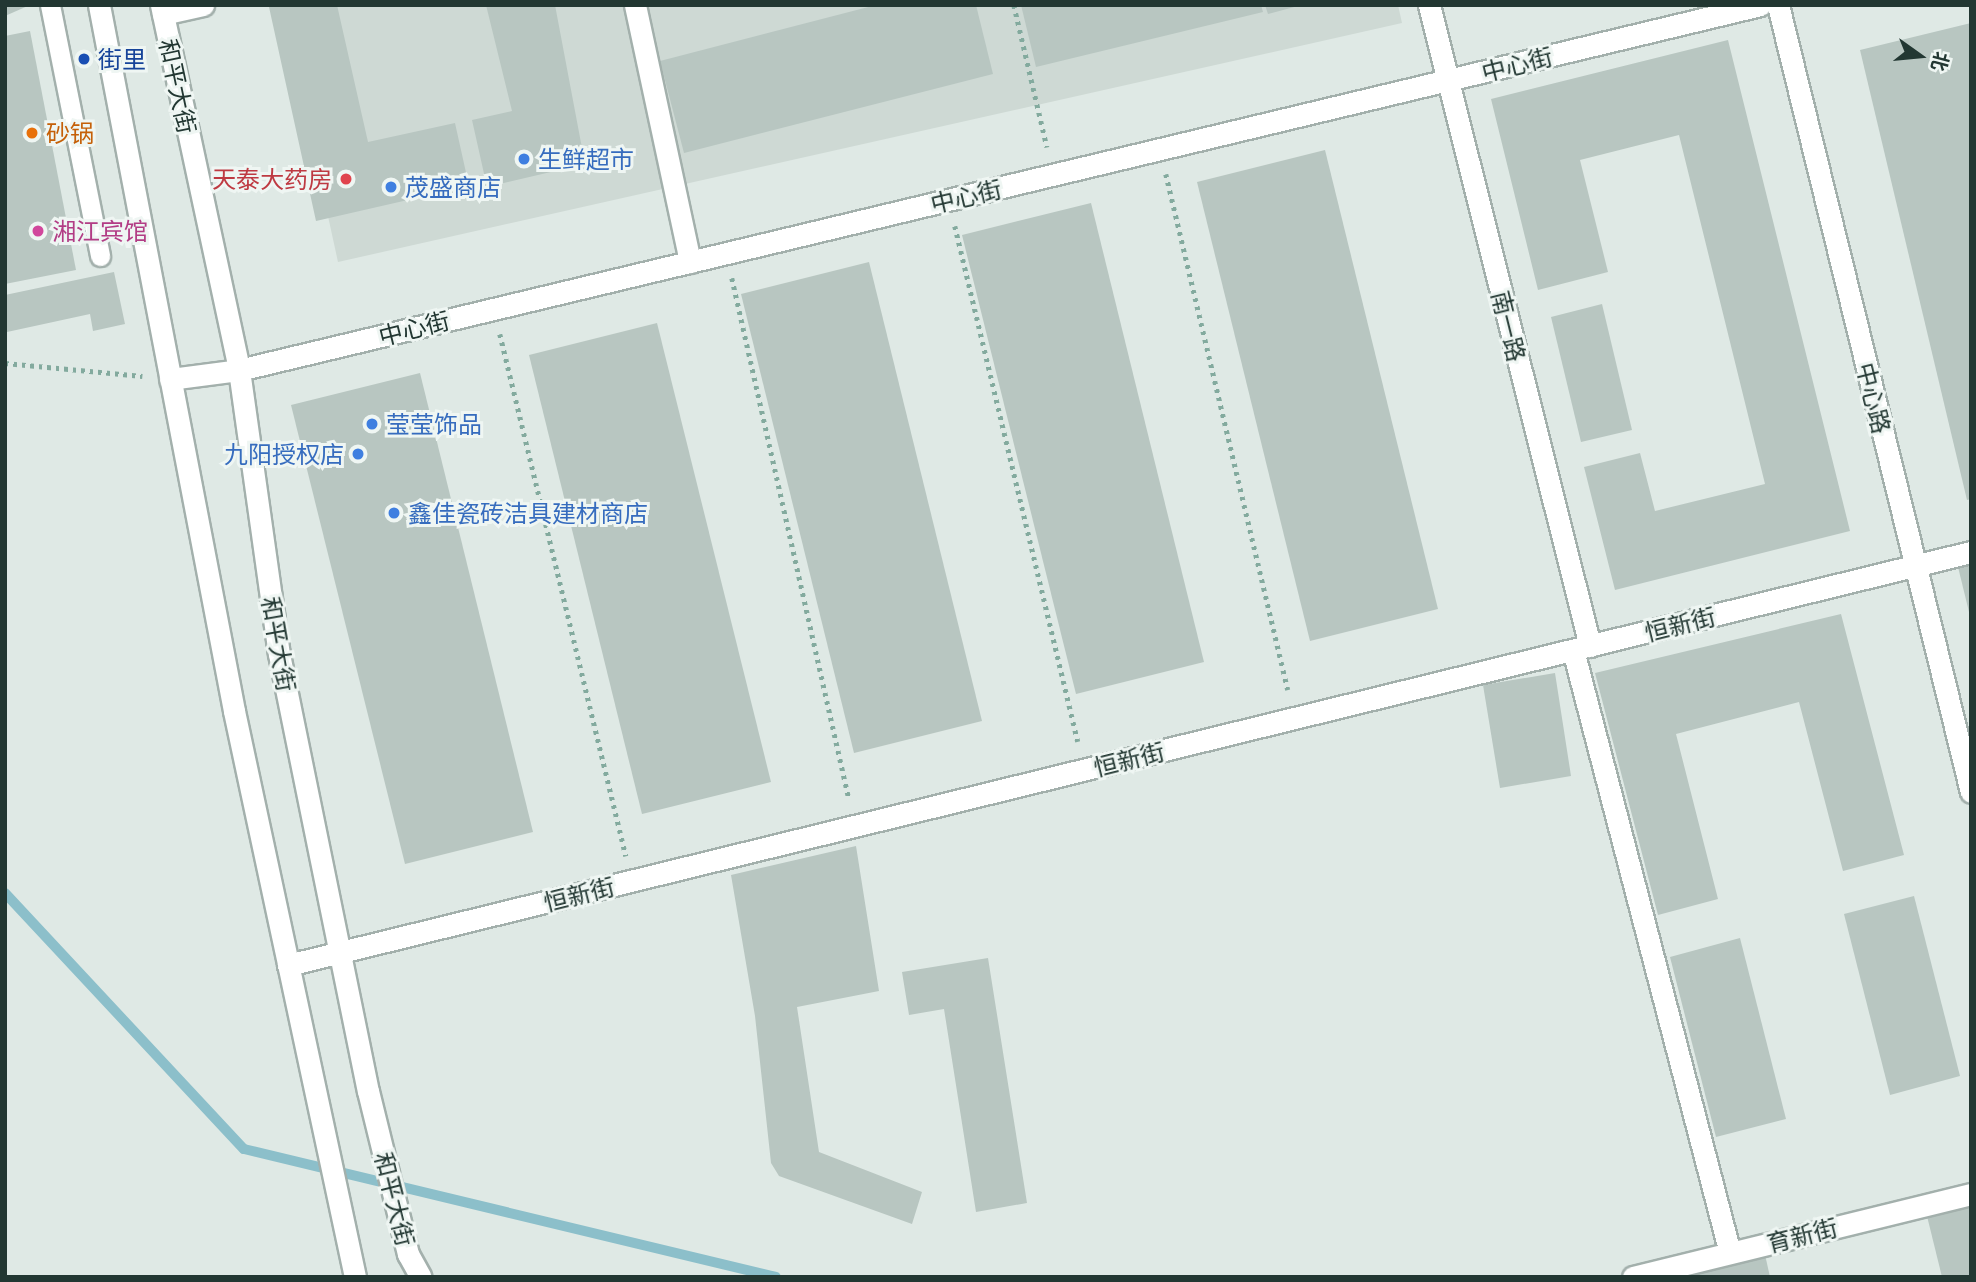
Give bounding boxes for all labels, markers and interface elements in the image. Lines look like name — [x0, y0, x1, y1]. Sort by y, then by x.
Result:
north arrow — [1885, 21, 1955, 91]
street label: 和平大街 — [154, 36, 202, 136]
street label: 中心街 — [1479, 41, 1555, 87]
place label: 街里 — [98, 45, 146, 73]
text: 北 — [1925, 49, 1955, 74]
marker: 街里 — [76, 51, 92, 67]
place label: 砂锅 — [46, 119, 94, 147]
marker: 砂锅 — [24, 125, 40, 141]
place label: 生鲜超市 — [538, 145, 634, 173]
marker: 生鲜超市 — [516, 151, 532, 167]
place label: 天泰大药房 — [212, 165, 332, 193]
marker: 天泰大药房 — [338, 171, 354, 187]
place label: 茂盛商店 — [405, 173, 501, 201]
street label: 中心街 — [928, 174, 1004, 218]
marker: 茂盛商店 — [383, 179, 399, 195]
place label: 湘江宾馆 — [52, 217, 148, 245]
marker: 湘江宾馆 — [30, 223, 46, 239]
street label: 南一路 — [1486, 288, 1532, 364]
street label: 中心街 — [376, 305, 452, 351]
street label: 中心路 — [1851, 360, 1897, 436]
place label: 莹莹饰品 — [386, 410, 482, 438]
marker: 莹莹饰品 — [364, 416, 380, 432]
place label: 九阳授权店 — [224, 440, 344, 468]
marker: 九阳授权店 — [350, 446, 366, 462]
place label: 鑫佳瓷砖洁具建材商店 — [408, 499, 648, 527]
marker: 鑫佳瓷砖洁具建材商店 — [386, 505, 402, 521]
street label: 和平大街 — [256, 594, 302, 694]
street label: 恒新街 — [1642, 601, 1718, 647]
street label: 恒新街 — [1091, 736, 1167, 782]
street label: 恒新街 — [541, 871, 617, 917]
street label: 和平大街 — [369, 1149, 421, 1249]
street label: 育新街 — [1764, 1212, 1840, 1258]

